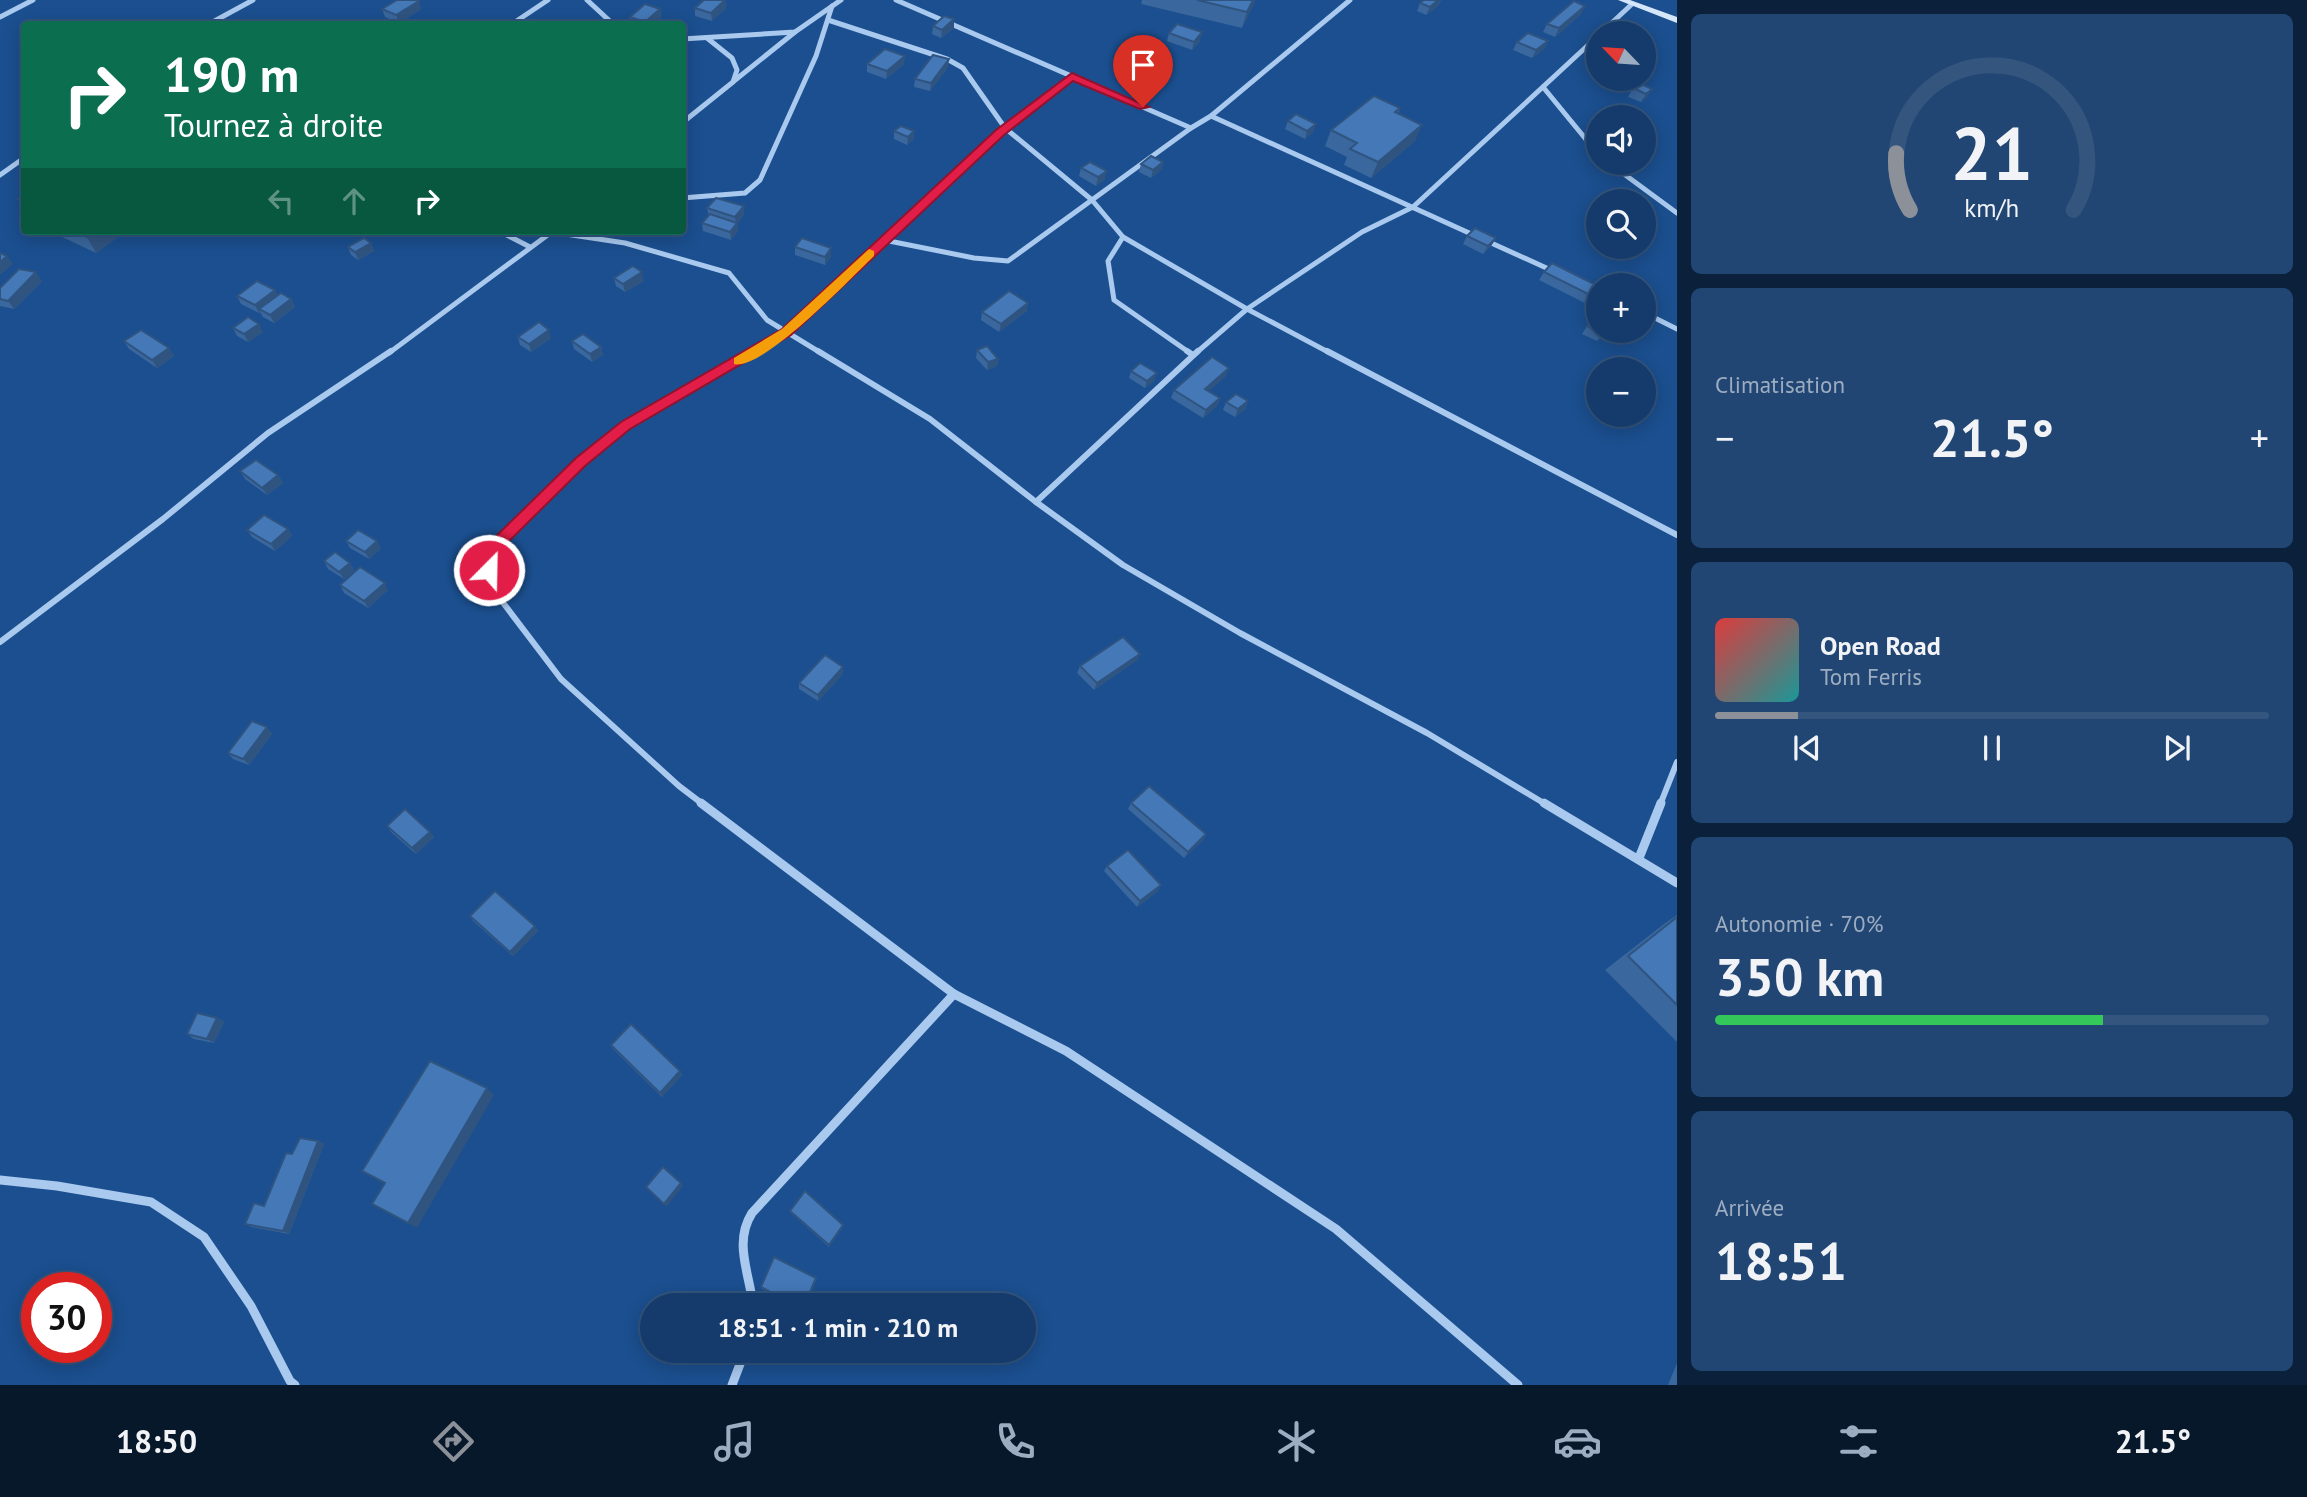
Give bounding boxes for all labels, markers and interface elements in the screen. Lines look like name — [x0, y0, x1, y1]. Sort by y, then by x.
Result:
north arrow — [1586, 21, 1656, 91]
map controls — [1586, 21, 1656, 427]
pin — [1113, 35, 1173, 107]
text: 190 m — [164, 42, 299, 106]
icon: arrive — [1124, 46, 1162, 84]
icon: right — [49, 49, 140, 140]
text: Tournez à droite — [164, 104, 383, 146]
button: sound — [1586, 105, 1656, 175]
text: 21 — [1951, 106, 2033, 200]
icon: left — [262, 182, 300, 220]
icon: ahead — [335, 182, 373, 220]
icon: right — [408, 182, 446, 220]
button: search — [1586, 189, 1656, 259]
text: km/h — [1965, 192, 2019, 224]
button: + — [1586, 273, 1656, 343]
button: − — [1586, 357, 1656, 427]
text: Climatisation — [1715, 370, 1845, 399]
text: 21.5° — [1930, 404, 2054, 471]
text: − — [1715, 413, 1734, 462]
text: + — [2250, 413, 2269, 462]
position arrow — [452, 533, 526, 607]
text: Open Road — [1820, 629, 1941, 662]
text: Tom Ferris — [1820, 662, 1922, 691]
icon: previous — [1788, 729, 1826, 767]
icon: pause — [1973, 729, 2011, 767]
icon: next — [2158, 729, 2196, 767]
text: Autonomie · 70% — [1715, 909, 1883, 938]
text: 350 km — [1715, 943, 1884, 1010]
text: Arrivée — [1715, 1193, 1784, 1222]
text: 18:51 — [1715, 1227, 1847, 1294]
speed limit sign: 30 — [21, 1272, 112, 1363]
text: 18:51 · 1 min · 210 m — [718, 1311, 958, 1344]
icon: directions — [429, 1417, 478, 1466]
icon: music — [710, 1417, 759, 1466]
icon: phone — [991, 1417, 1040, 1466]
icon: climate — [1272, 1417, 1321, 1466]
icon: car — [1553, 1417, 1602, 1466]
icon: filters — [1834, 1417, 1883, 1466]
text: 18:50 — [116, 1420, 197, 1462]
text: 21.5° — [2115, 1420, 2191, 1462]

